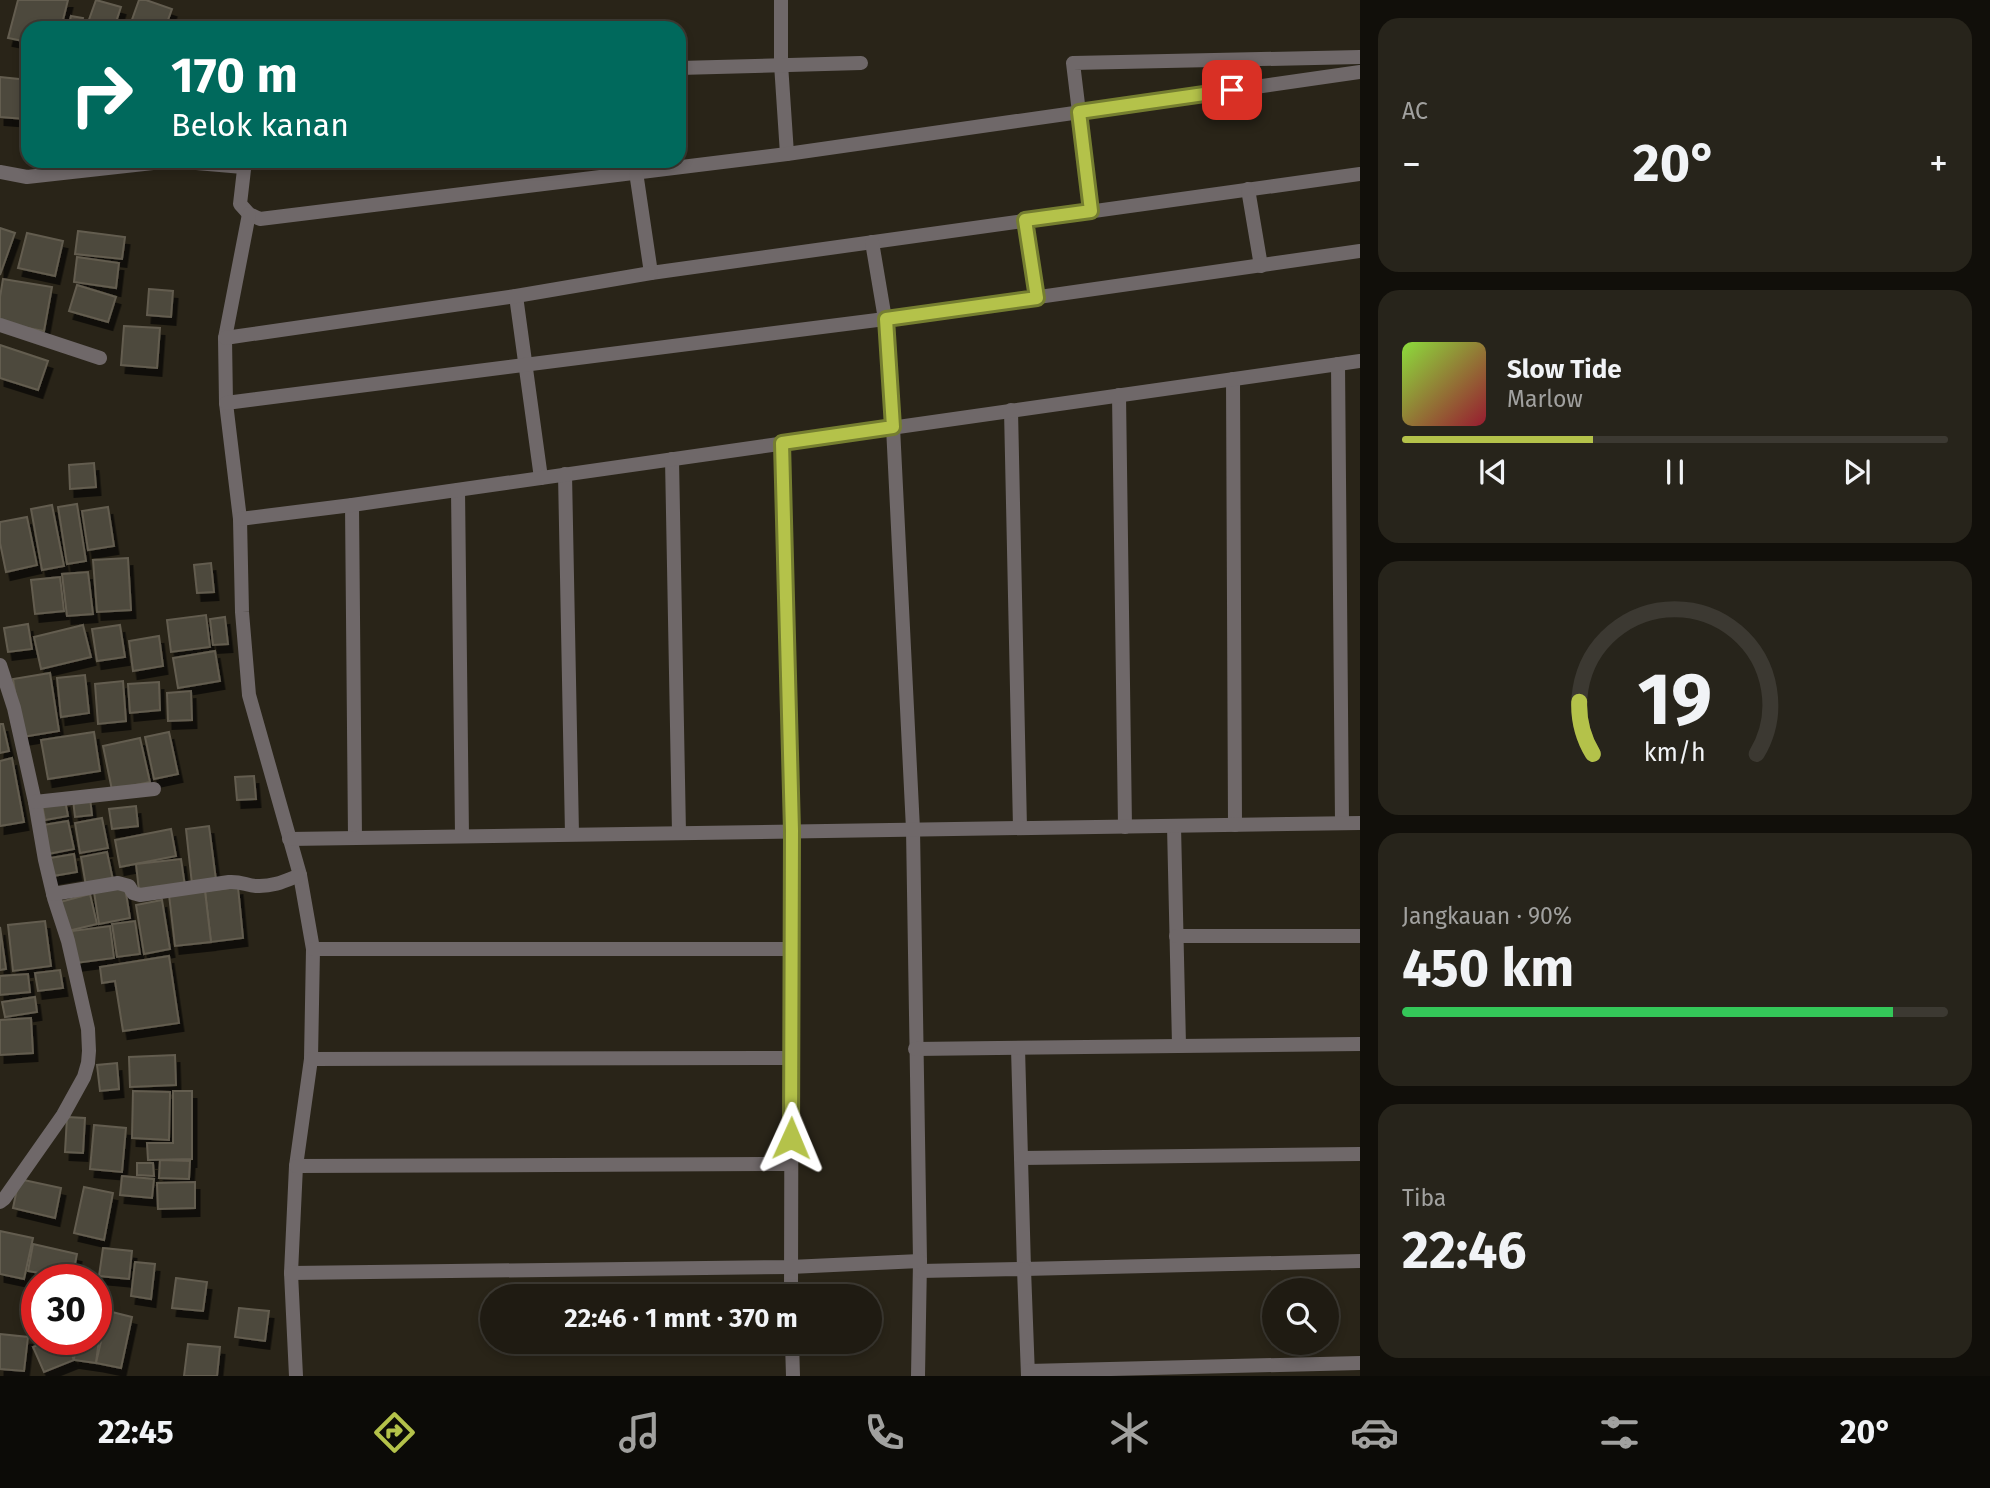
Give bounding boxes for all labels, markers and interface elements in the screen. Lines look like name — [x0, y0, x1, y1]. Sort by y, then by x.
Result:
text: 170 m — [171, 46, 298, 105]
icon: right — [56, 49, 147, 140]
pin — [1202, 60, 1262, 120]
icon: arrive — [1213, 71, 1251, 109]
text: AC — [1402, 97, 1428, 125]
text: Belok kanan — [171, 106, 349, 144]
text: 20° — [1633, 132, 1717, 195]
text: − — [1402, 141, 1421, 187]
text: + — [1929, 141, 1948, 187]
text: Slow Tide — [1507, 354, 1622, 385]
text: Marlow — [1507, 385, 1583, 413]
icon: previous — [1474, 453, 1512, 491]
icon: pause — [1656, 453, 1694, 491]
icon: next — [1838, 453, 1876, 491]
text: 19 — [1638, 656, 1712, 743]
text: km/h — [1644, 738, 1706, 768]
text: Jangkauan · 90% — [1402, 902, 1572, 930]
text: 450 km — [1402, 937, 1574, 1000]
position arrow — [754, 1101, 828, 1175]
text: Tiba — [1402, 1184, 1446, 1212]
text: 22:46 — [1402, 1219, 1527, 1282]
speed limit sign: 30 — [21, 1264, 112, 1355]
map controls — [1262, 1278, 1339, 1355]
button: search — [1262, 1278, 1339, 1355]
text: 22:46 · 1 mnt · 370 m — [564, 1303, 798, 1334]
icon: directions — [370, 1408, 419, 1457]
icon: music — [615, 1408, 664, 1457]
icon: phone — [860, 1408, 909, 1457]
icon: climate — [1105, 1408, 1154, 1457]
icon: car — [1350, 1408, 1399, 1457]
icon: filters — [1595, 1408, 1644, 1457]
text: 22:45 — [98, 1413, 174, 1451]
text: 20° — [1840, 1413, 1892, 1451]

